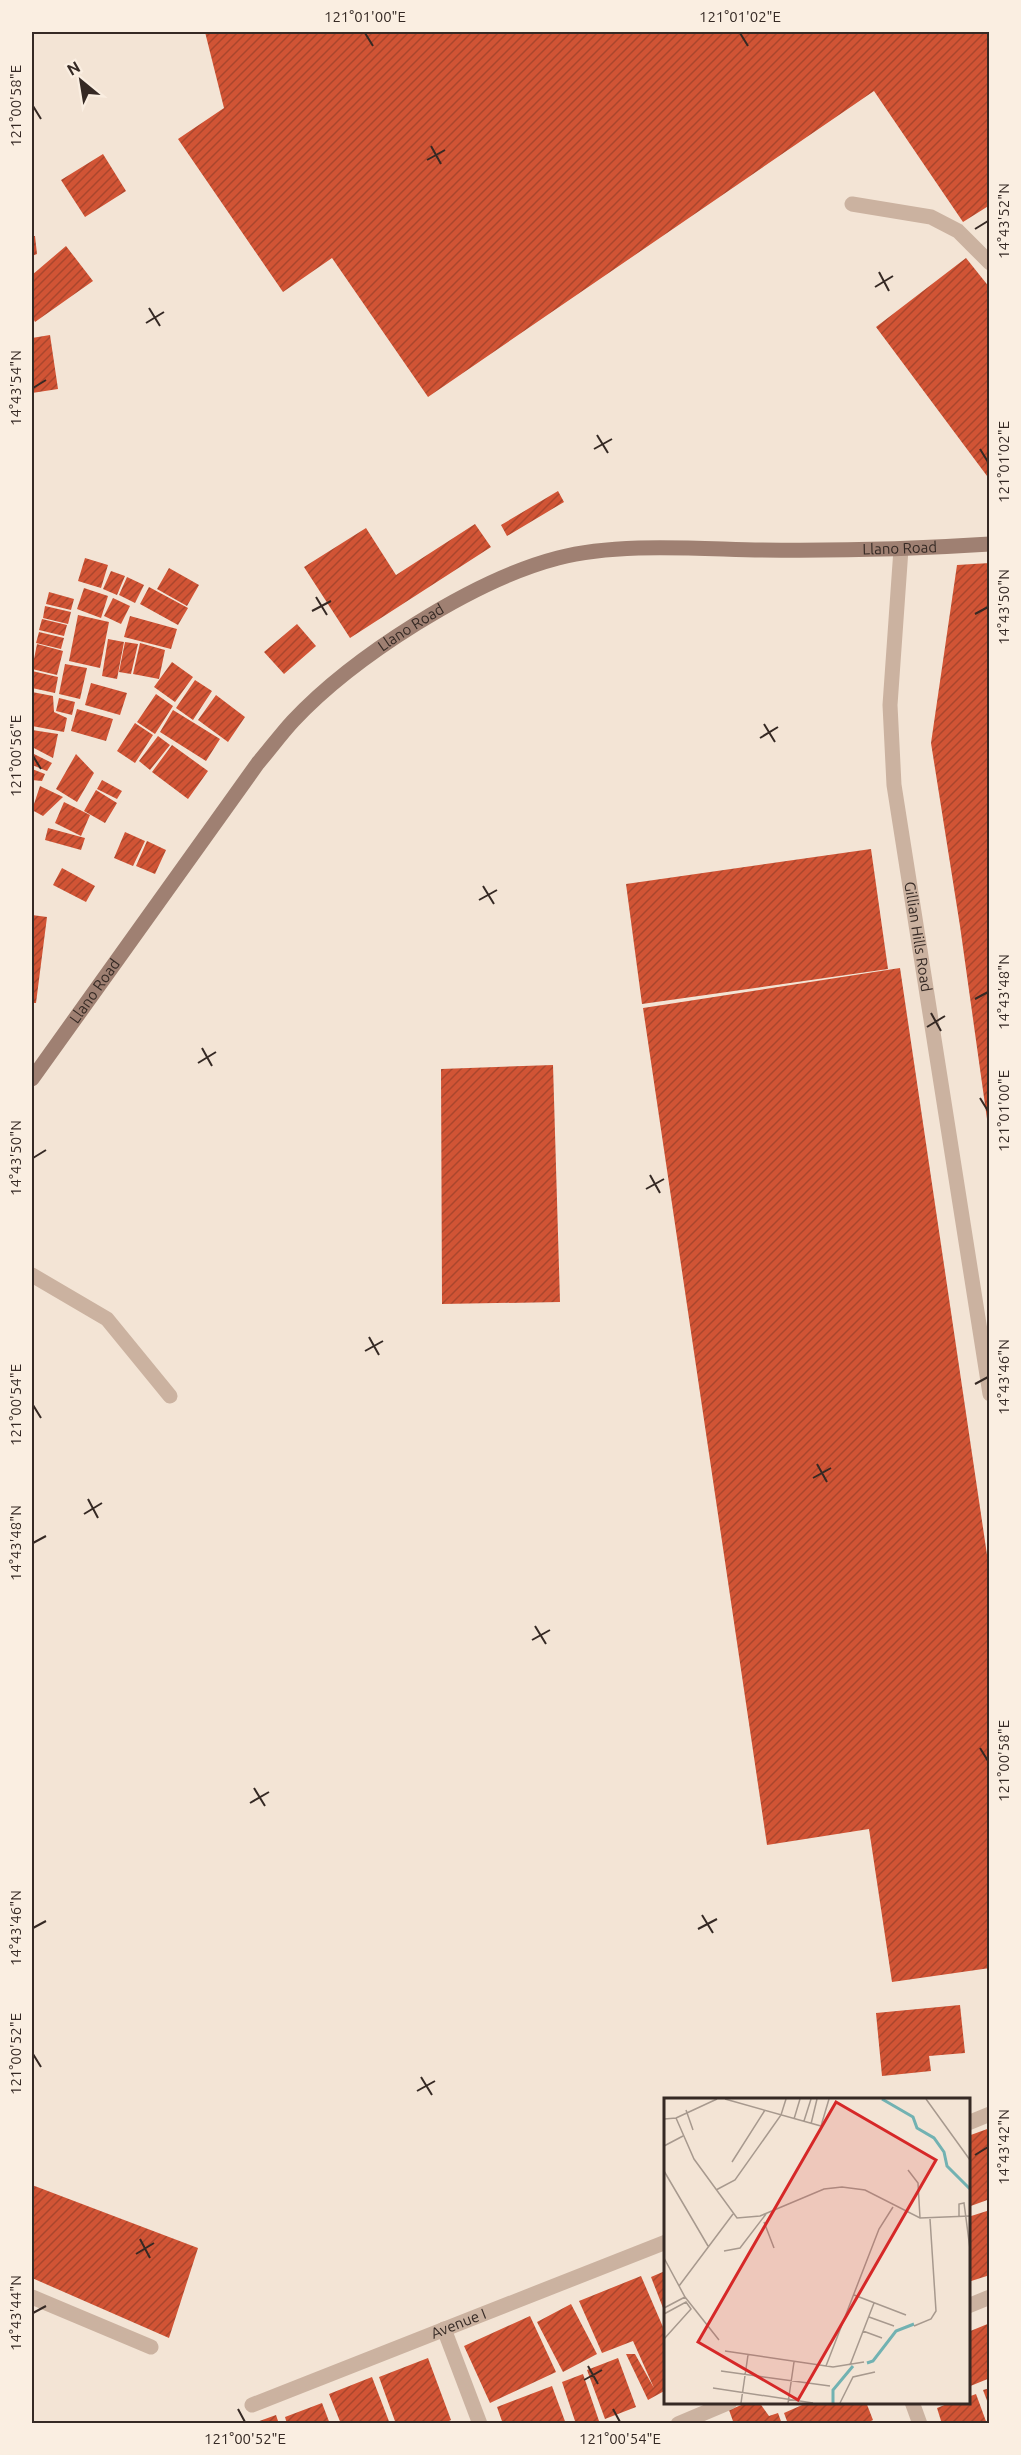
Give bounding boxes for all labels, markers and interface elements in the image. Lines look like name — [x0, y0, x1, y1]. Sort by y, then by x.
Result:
text: 121°01'00"E — [324, 8, 406, 25]
text: 121°01'02"E — [699, 8, 781, 25]
north arrow — [51, 51, 111, 111]
text: N — [64, 57, 83, 79]
text: 121°00'58"E — [7, 65, 24, 147]
text: 14°43'52"N — [995, 183, 1012, 259]
text: 14°43'54"N — [7, 350, 24, 426]
text: 121°01'02"E — [995, 421, 1012, 503]
street label: Llano Road — [862, 538, 938, 558]
text: 14°43'50"N — [995, 569, 1012, 645]
street label: Llano Road — [374, 600, 447, 655]
text: 121°00'56"E — [7, 715, 24, 797]
street label: Gillian Hills Road — [901, 880, 935, 993]
text: 14°43'48"N — [995, 954, 1012, 1030]
street label: Llano Road — [66, 956, 123, 1026]
text: 121°01'00"E — [995, 1070, 1012, 1152]
text: 14°43'50"N — [7, 1120, 24, 1196]
text: 14°43'46"N — [995, 1339, 1012, 1415]
text: 121°00'54"E — [7, 1364, 24, 1446]
text: 14°43'48"N — [7, 1505, 24, 1581]
text: 121°00'58"E — [995, 1720, 1012, 1802]
text: 14°43'46"N — [7, 1890, 24, 1966]
text: 121°00'52"E — [7, 2013, 24, 2095]
inset map — [664, 2098, 970, 2404]
text: 14°43'42"N — [995, 2109, 1012, 2185]
text: 14°43'44"N — [7, 2275, 24, 2351]
street label: Avenue I — [428, 2305, 488, 2342]
text: 121°00'52"E — [204, 2430, 286, 2447]
text: 121°00'54"E — [579, 2430, 661, 2447]

